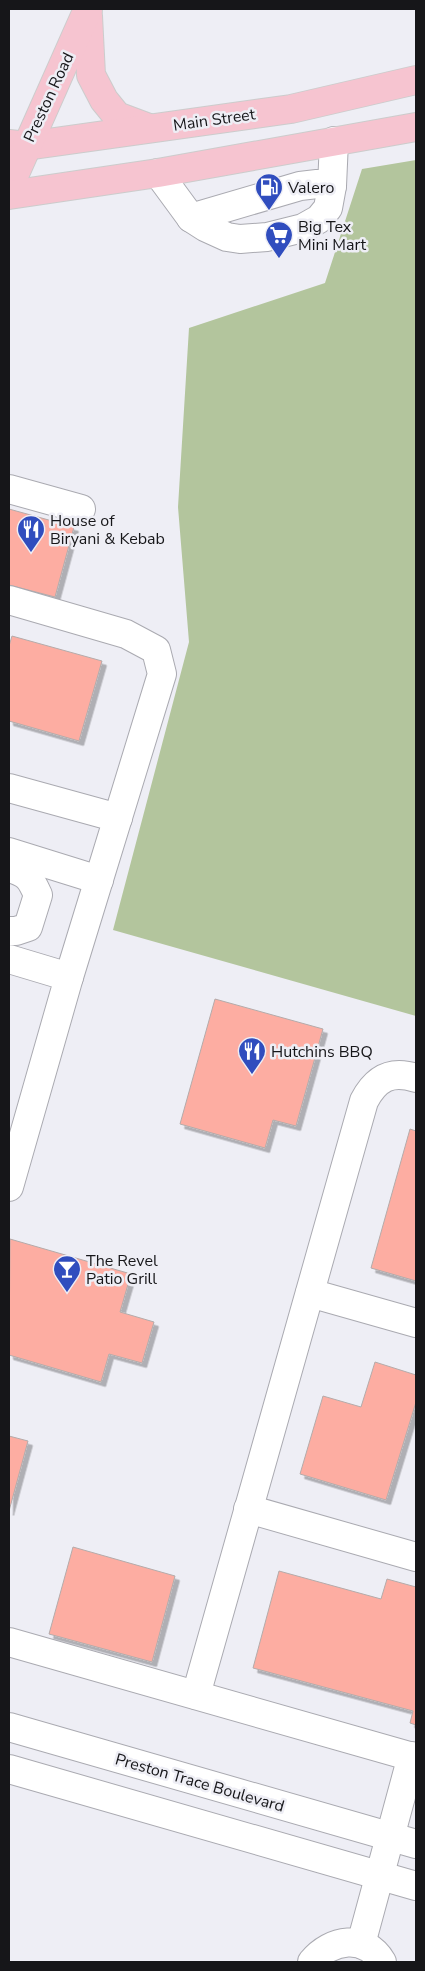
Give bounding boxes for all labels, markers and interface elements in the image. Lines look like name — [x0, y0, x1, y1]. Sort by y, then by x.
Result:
street label: Preston Road — [19, 49, 79, 146]
street label: Main Street — [172, 103, 257, 137]
fuel station icon: Valero — [254, 172, 284, 211]
place label: Valero — [287, 177, 334, 199]
place label: Big Tex Mini Mart — [298, 216, 367, 256]
supermarket icon: Big Tex Mini Mart — [264, 220, 294, 259]
place label: House of Biryani & Kebab — [50, 510, 165, 550]
restaurant icon: House of Biryani & Kebab — [16, 514, 46, 553]
restaurant icon: Hutchins BBQ — [237, 1036, 267, 1075]
place label: Hutchins BBQ — [271, 1041, 373, 1063]
place label: The Revel Patio Grill — [86, 1250, 158, 1290]
bar icon: The Revel Patio Grill — [52, 1254, 82, 1293]
street label: Preston Trace Boulevard — [113, 1748, 287, 1818]

